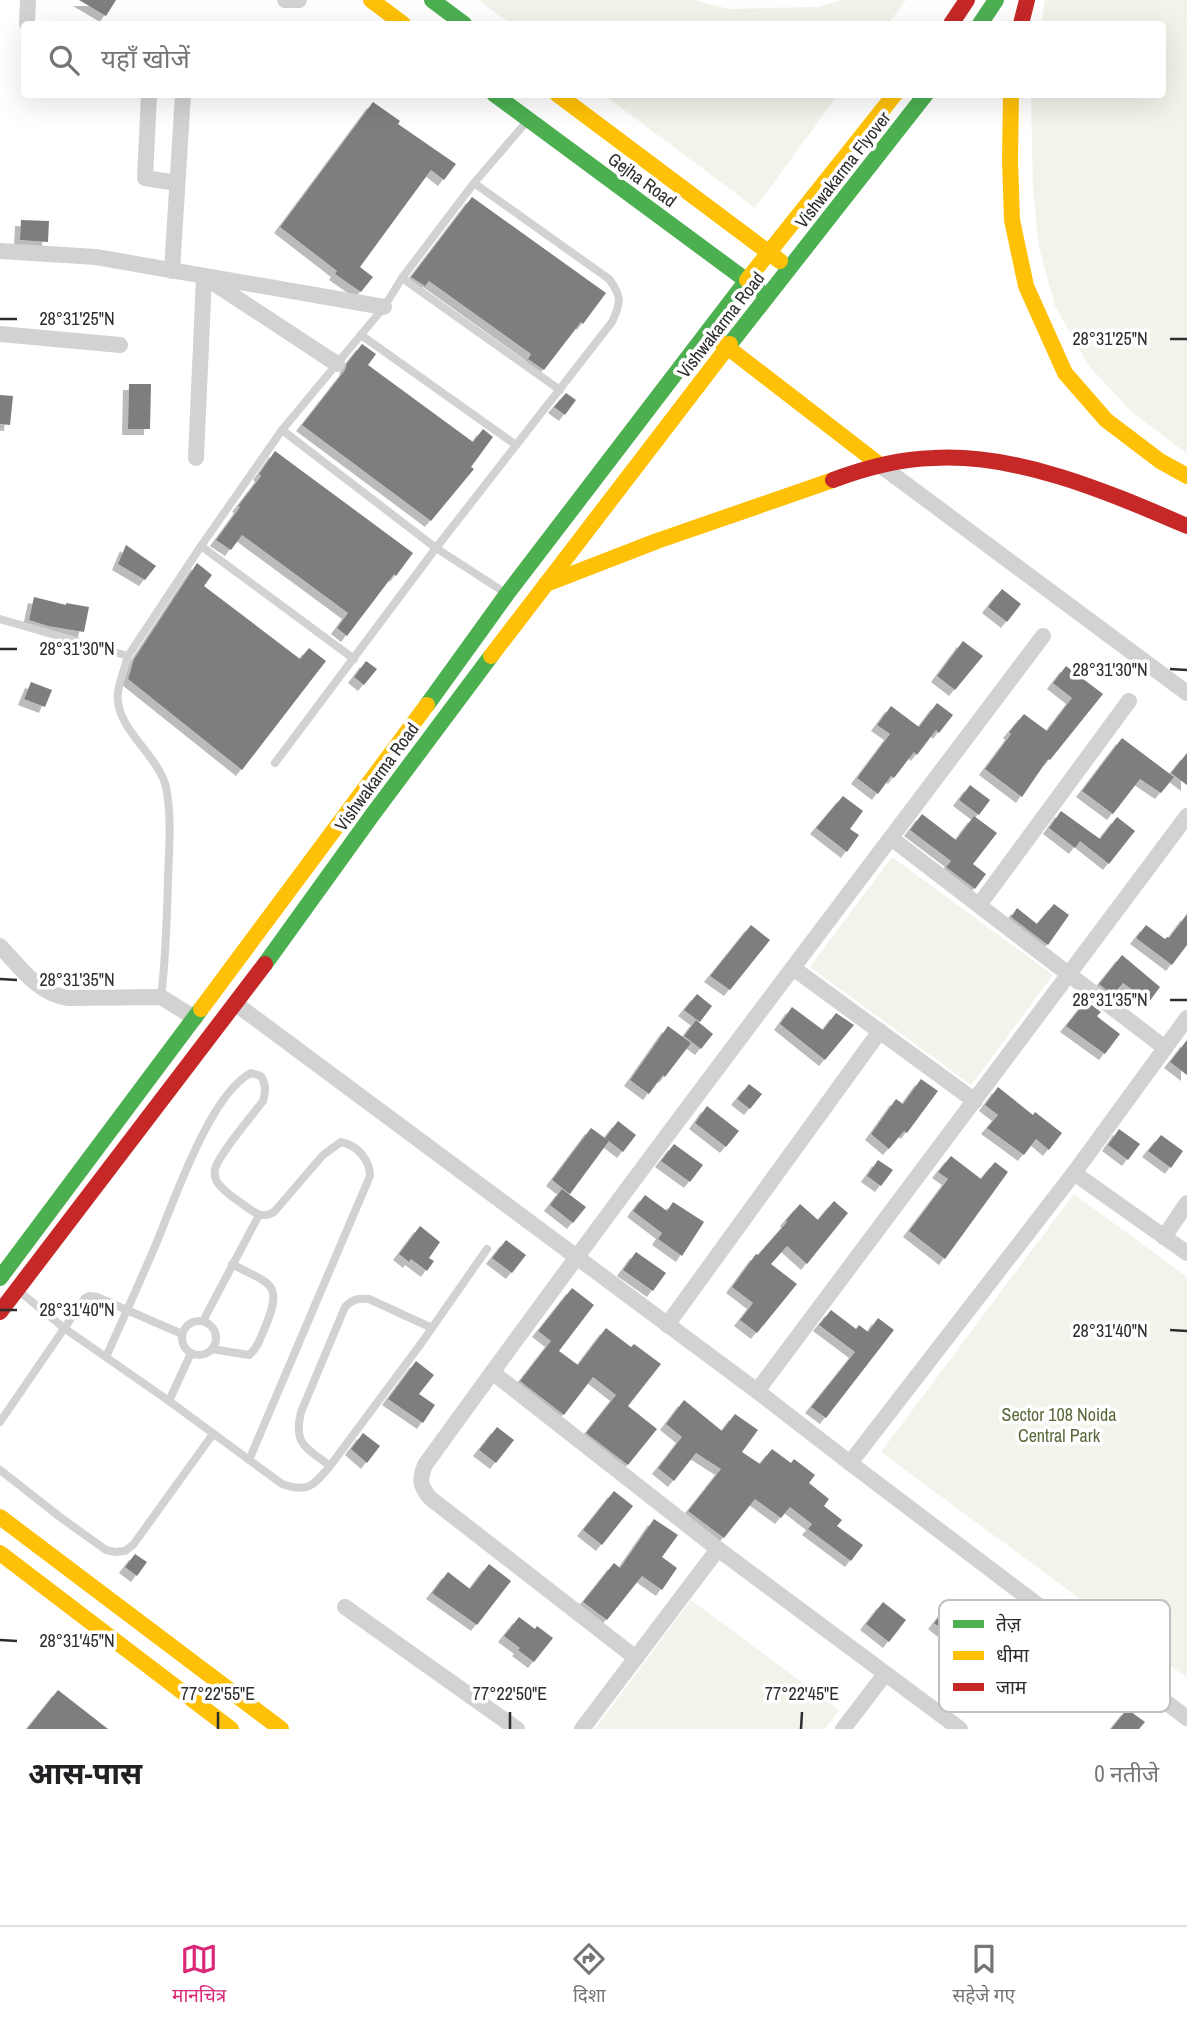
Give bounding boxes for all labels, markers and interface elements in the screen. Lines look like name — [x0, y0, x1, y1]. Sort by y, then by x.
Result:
search box — [21, 21, 1166, 98]
icon: search — [45, 41, 83, 79]
text: यहाँ खोजें — [101, 41, 190, 76]
street label: Vishwakarma Flyover — [789, 106, 896, 233]
street label: Gejha Road — [603, 146, 682, 213]
street label: Vishwakarma Road — [671, 266, 770, 383]
text: 28°31'25"N — [39, 306, 115, 331]
text: 28°31'25"N — [1072, 326, 1148, 351]
text: 28°31'30"N — [39, 636, 115, 661]
text: 28°31'30"N — [1072, 657, 1148, 682]
street label: Vishwakarma Road — [329, 717, 424, 836]
text: 28°31'35"N — [39, 967, 115, 992]
text: 28°31'35"N — [1072, 987, 1148, 1012]
text: 28°31'40"N — [39, 1297, 115, 1322]
text: 28°31'40"N — [1072, 1318, 1148, 1343]
park label: Sector 108 Noida Central Park — [1002, 1402, 1116, 1448]
legend — [939, 1600, 1170, 1712]
text: तेज़ — [996, 1611, 1022, 1637]
text: 28°31'45"N — [39, 1628, 115, 1653]
text: धीमा — [996, 1642, 1030, 1668]
text: जाम — [996, 1674, 1027, 1700]
text: 77°22'55"E — [181, 1681, 255, 1706]
text: 77°22'50"E — [473, 1681, 547, 1706]
text: 77°22'45"E — [765, 1681, 839, 1706]
text: आस-पास — [28, 1753, 142, 1793]
text: 0 नतीजे — [1094, 1758, 1159, 1789]
tab: मानचित्र — [172, 1940, 226, 2010]
tab: दिशा — [570, 1940, 608, 2010]
tab: सहेजे गए — [952, 1940, 1015, 2010]

